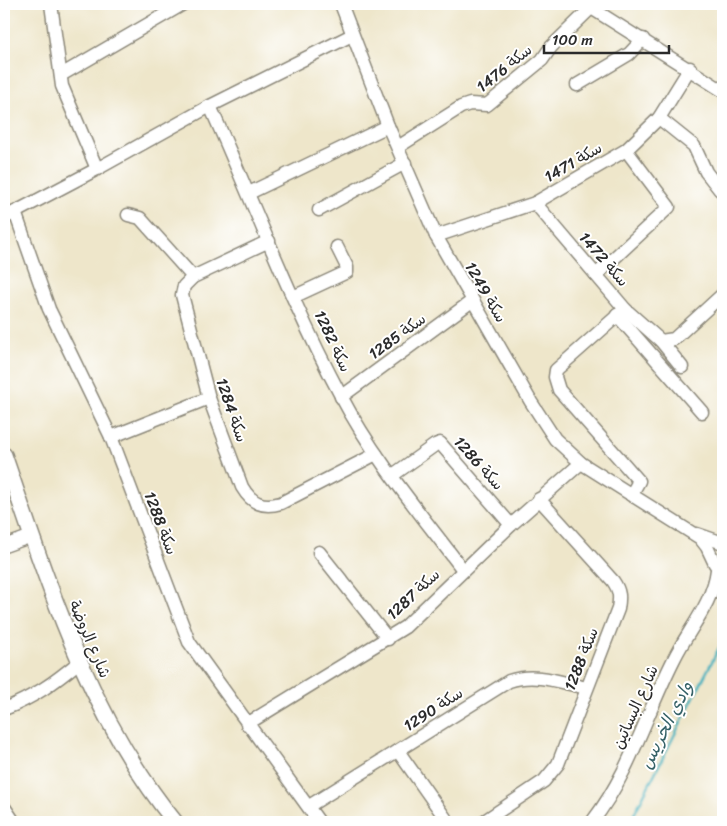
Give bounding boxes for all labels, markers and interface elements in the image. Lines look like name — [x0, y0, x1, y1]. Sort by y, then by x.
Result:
scale bar — [544, 22, 670, 54]
text: 100 m — [552, 27, 593, 53]
street label: سكة 1476 — [469, 36, 539, 100]
street label: سكة 1471 — [538, 134, 608, 190]
street label: سكة 1472 — [571, 225, 637, 293]
street label: سكة 1249 — [457, 256, 515, 328]
street label: سكة 1282 — [306, 305, 360, 377]
street label: سكة 1285 — [362, 305, 432, 367]
street label: سكة 1284 — [207, 374, 257, 446]
street label: سكة 1286 — [446, 429, 512, 497]
street label: سكة 1288 — [136, 487, 186, 559]
street label: سكة 1287 — [379, 561, 447, 627]
street label: شارع الروضة — [61, 595, 119, 683]
street label: سكة 1288 — [555, 623, 607, 695]
street label: شارع البساتين — [604, 660, 666, 754]
water label: وادي الخريس — [630, 675, 702, 775]
street label: سكة 1290 — [397, 679, 469, 739]

